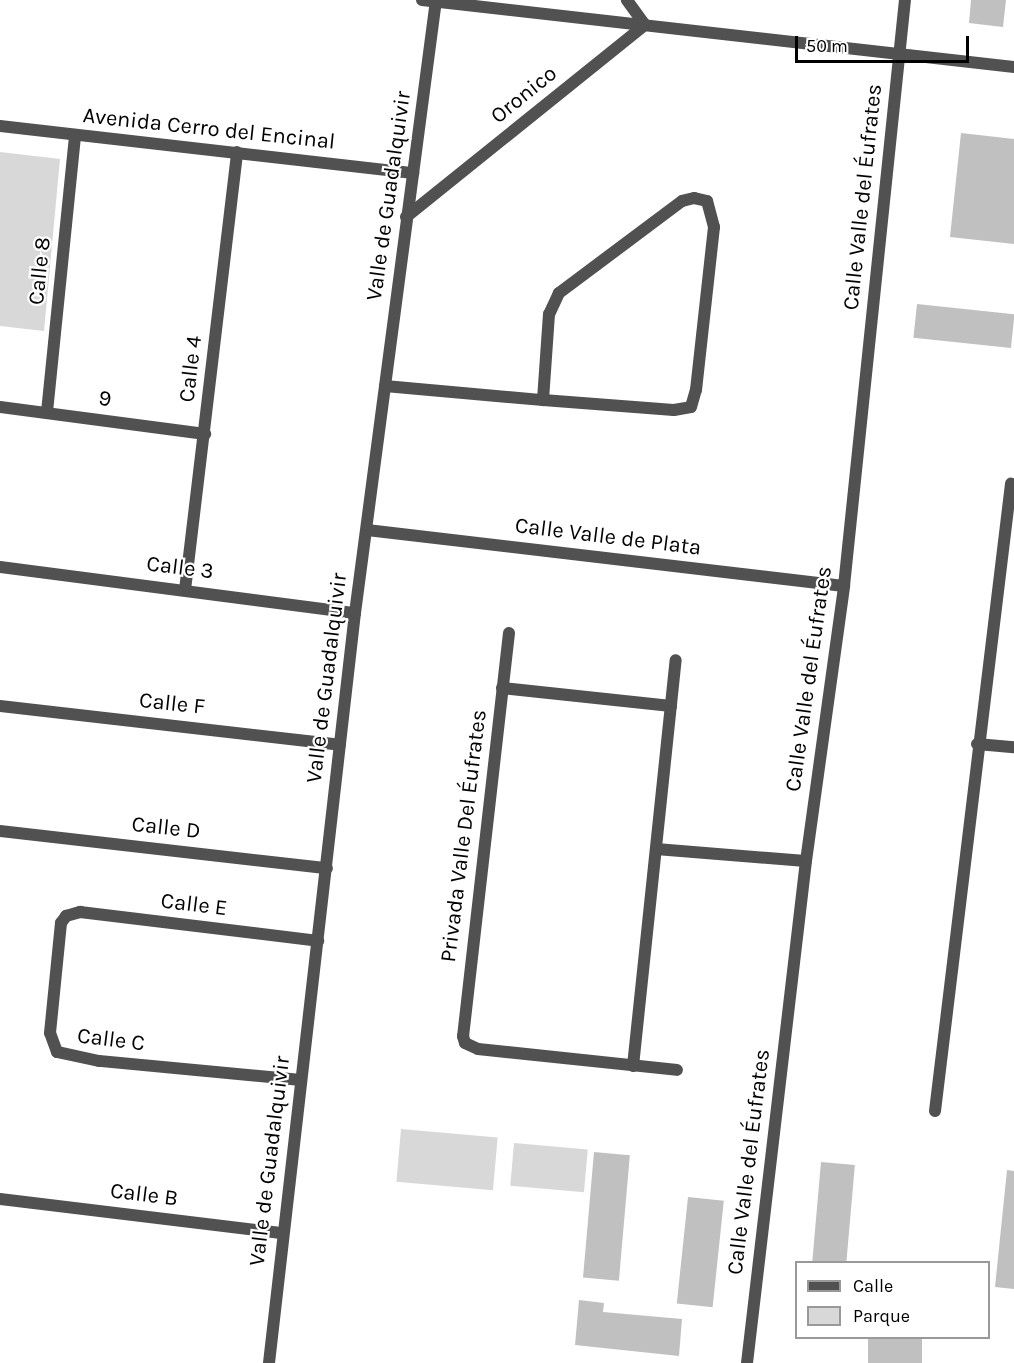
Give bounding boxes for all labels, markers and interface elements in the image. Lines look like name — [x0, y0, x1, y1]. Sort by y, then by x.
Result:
scale bar — [798, 24, 972, 62]
text: 50 m — [806, 35, 848, 57]
street label: Oronico — [486, 60, 562, 130]
street label: Calle Valle del Éufrates — [838, 83, 888, 311]
street label: Valle de Guadalquivir — [361, 89, 417, 303]
street label: Avenida Cerro del Encinal — [82, 103, 336, 155]
street label: Calle 8 — [23, 236, 57, 306]
street label: Calle 4 — [174, 334, 208, 404]
street label: 9 — [97, 385, 113, 413]
street label: Calle Valle de Plata — [513, 512, 703, 562]
street label: Calle 3 — [145, 551, 215, 585]
street label: Calle Valle del Éufrates — [780, 565, 838, 793]
street label: Valle de Guadalquivir — [301, 571, 353, 785]
street label: Calle F — [138, 687, 206, 721]
street label: Privada Valle Del Éufrates — [435, 708, 493, 964]
street label: Calle D — [130, 811, 202, 845]
street label: Calle E — [159, 888, 229, 922]
street label: Calle C — [76, 1023, 146, 1057]
street label: Calle Valle del Éufrates — [722, 1048, 776, 1276]
street label: Valle de Guadalquivir — [244, 1054, 296, 1268]
street label: Calle B — [109, 1178, 179, 1212]
legend — [795, 1261, 990, 1339]
text: Calle — [853, 1275, 893, 1297]
text: Parque — [853, 1305, 910, 1327]

